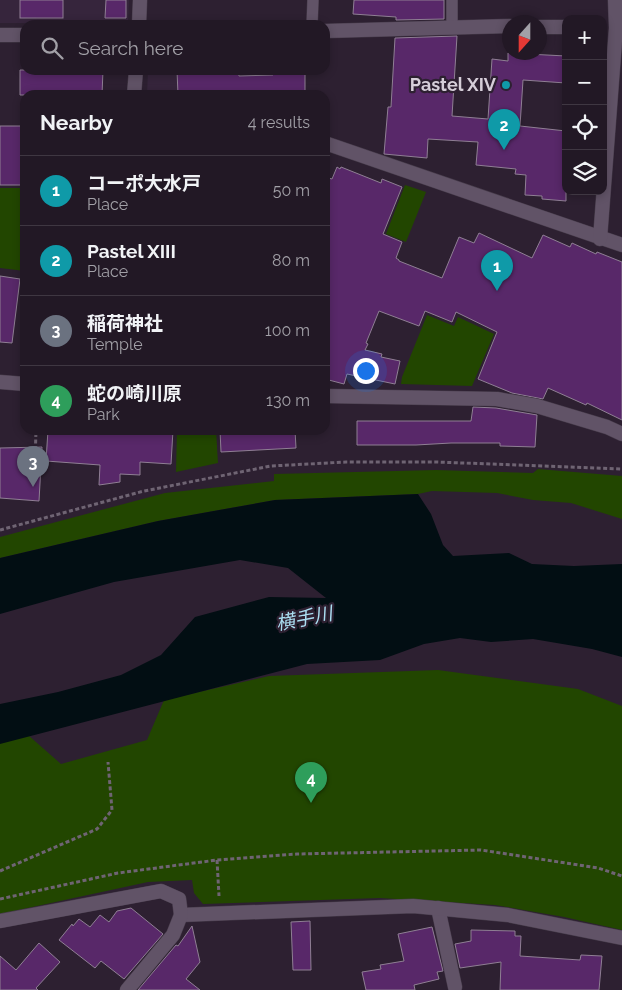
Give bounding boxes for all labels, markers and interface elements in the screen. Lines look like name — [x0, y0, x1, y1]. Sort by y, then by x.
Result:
north arrow — [502, 15, 547, 60]
map controls — [562, 15, 607, 195]
button: + — [562, 15, 607, 60]
search box — [20, 20, 330, 75]
icon: search — [38, 34, 66, 62]
text: Search here — [78, 37, 184, 59]
button: − — [562, 60, 607, 105]
place label: Pastel XIV — [410, 74, 497, 95]
marker: Pastel XIV — [500, 79, 512, 91]
button: locate — [562, 105, 607, 150]
pin: 2 — [488, 109, 520, 150]
text: Nearby — [40, 110, 113, 135]
text: 4 results — [248, 113, 310, 132]
button: layers — [562, 150, 607, 195]
text: コーポ大水戸 — [87, 172, 201, 194]
text: 1 — [52, 181, 60, 200]
text: 50 m — [273, 181, 310, 200]
text: Place — [87, 195, 128, 214]
text: Pastel XIII — [87, 240, 176, 262]
pin: 1 — [481, 250, 513, 291]
text: 2 — [51, 251, 61, 270]
text: 80 m — [272, 251, 310, 270]
text: Place — [87, 262, 128, 281]
text: 稲荷神社 — [87, 312, 163, 334]
text: 3 — [52, 321, 60, 340]
text: 100 m — [265, 321, 310, 340]
text: Temple — [87, 335, 143, 354]
your location — [353, 358, 379, 384]
text: 蛇の崎川原 — [87, 382, 182, 404]
text: 4 — [51, 391, 61, 410]
text: 130 m — [266, 391, 310, 410]
text: Park — [87, 405, 120, 424]
pin: 3 — [17, 446, 49, 487]
water label: 横手川 — [274, 601, 336, 634]
pin: 4 — [295, 762, 327, 803]

